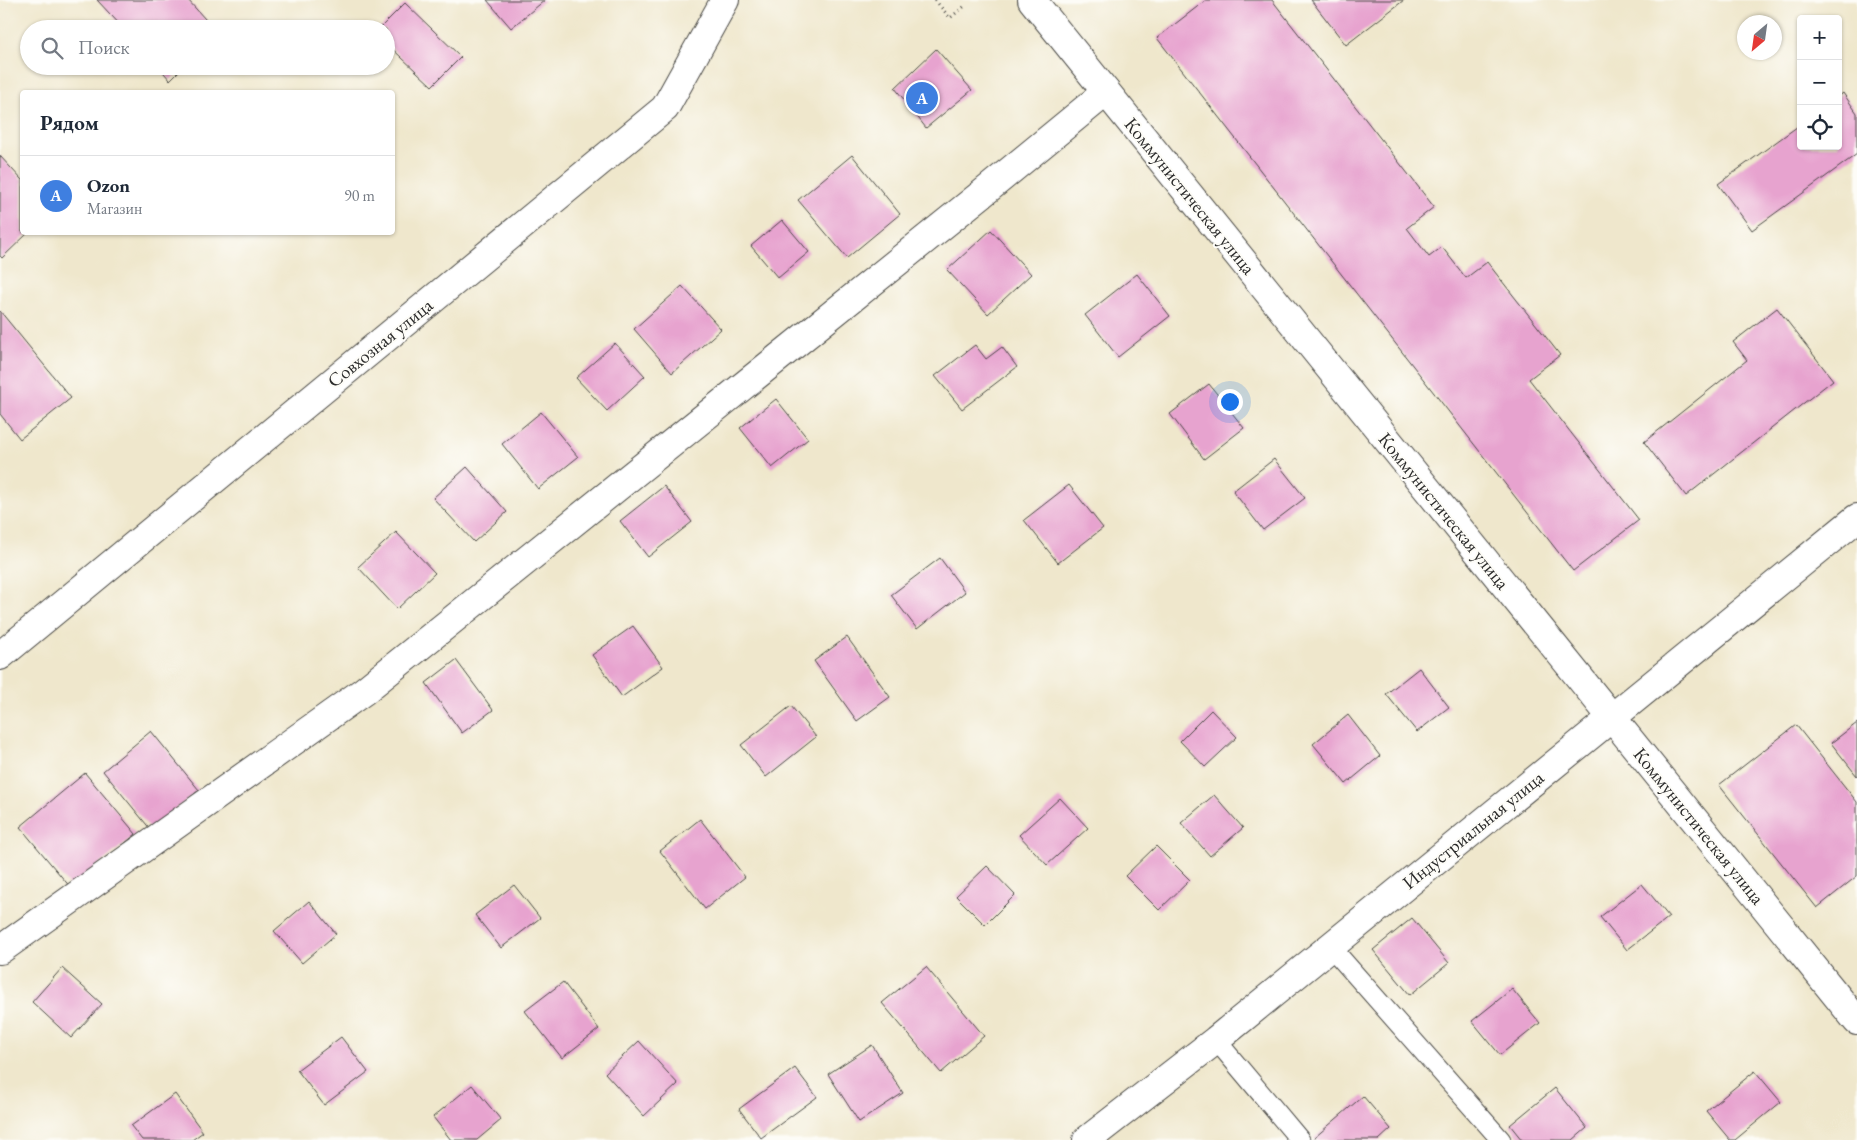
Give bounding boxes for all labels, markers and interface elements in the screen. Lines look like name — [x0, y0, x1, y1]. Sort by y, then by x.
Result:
north arrow — [1737, 15, 1782, 60]
map controls — [1797, 15, 1842, 150]
button: + — [1797, 15, 1842, 60]
search box — [20, 20, 395, 75]
icon: search — [38, 34, 66, 62]
text: Поиск — [78, 35, 130, 60]
button: − — [1797, 60, 1842, 105]
pin: A — [906, 79, 938, 117]
button: locate — [1797, 105, 1842, 150]
text: Рядом — [40, 109, 99, 136]
street label: Коммунистическая улица — [1119, 112, 1261, 280]
text: Ozon — [87, 173, 130, 198]
text: A — [50, 185, 62, 206]
text: 90 m — [344, 185, 375, 206]
text: Магазин — [87, 198, 142, 219]
street label: Совхозная улица — [322, 292, 438, 393]
your location — [1217, 389, 1243, 415]
street label: Коммунистическая улица — [1373, 427, 1515, 595]
street label: Коммунистическая улица — [1628, 742, 1770, 910]
street label: Индустриальная улица — [1397, 765, 1549, 895]

